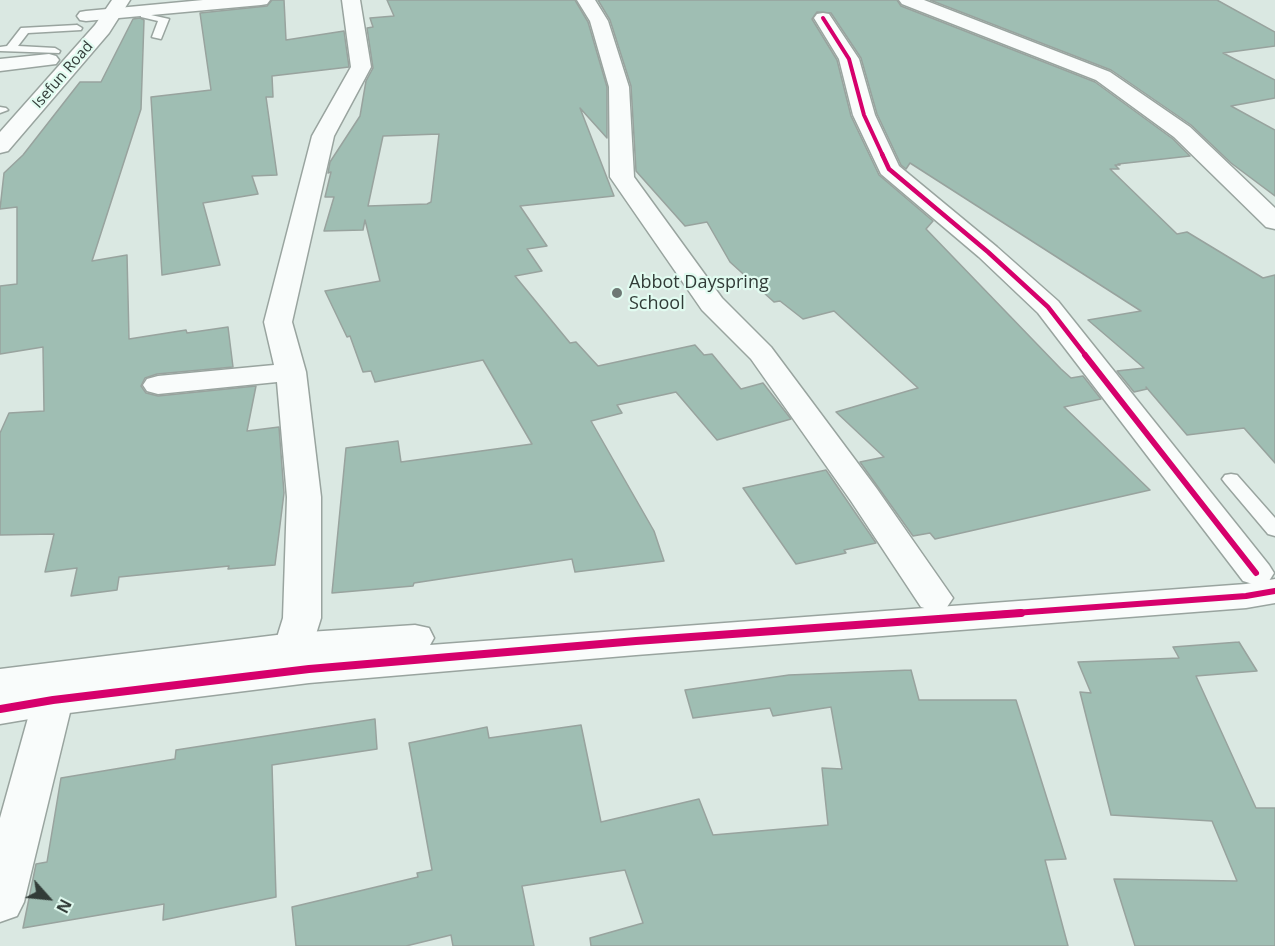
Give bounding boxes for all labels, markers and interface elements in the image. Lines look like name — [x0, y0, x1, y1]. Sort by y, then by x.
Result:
street label: Isefun Road — [29, 38, 97, 112]
place label: Abbot Dayspring School — [629, 272, 769, 314]
marker: Abbot Dayspring School — [610, 286, 624, 300]
north arrow — [18, 868, 78, 928]
text: N — [51, 895, 77, 917]

